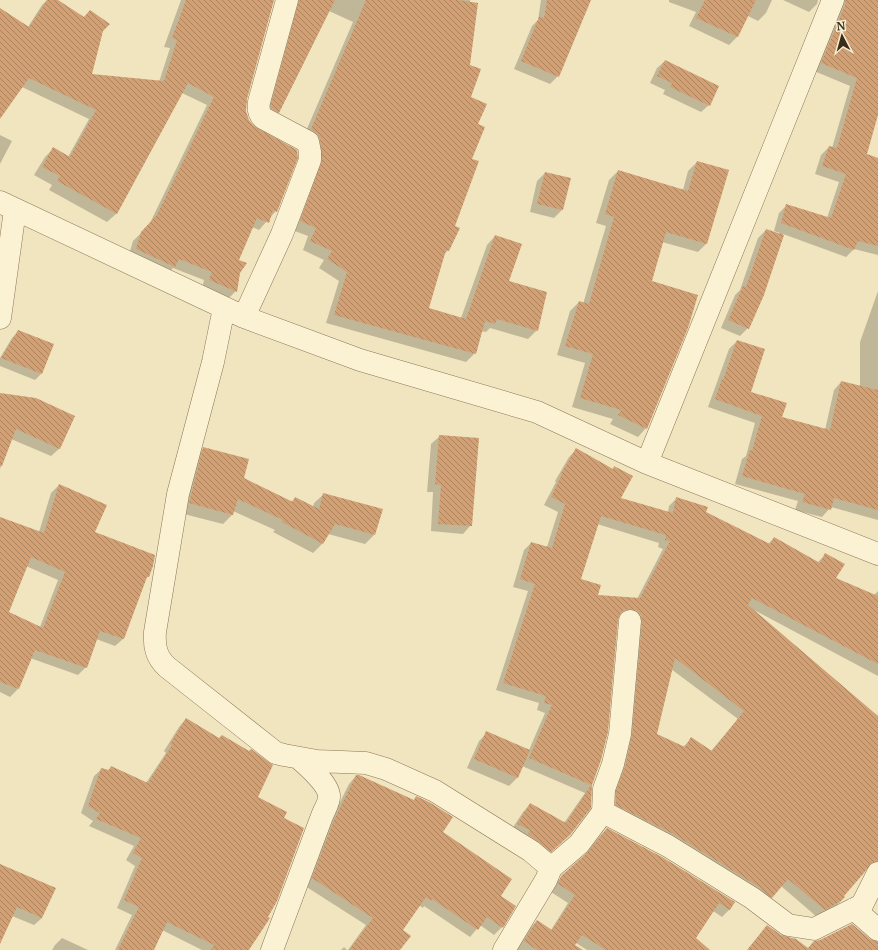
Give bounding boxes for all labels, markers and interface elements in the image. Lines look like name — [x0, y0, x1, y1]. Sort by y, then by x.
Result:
north arrow — [822, 16, 862, 56]
text: N — [836, 19, 846, 33]

